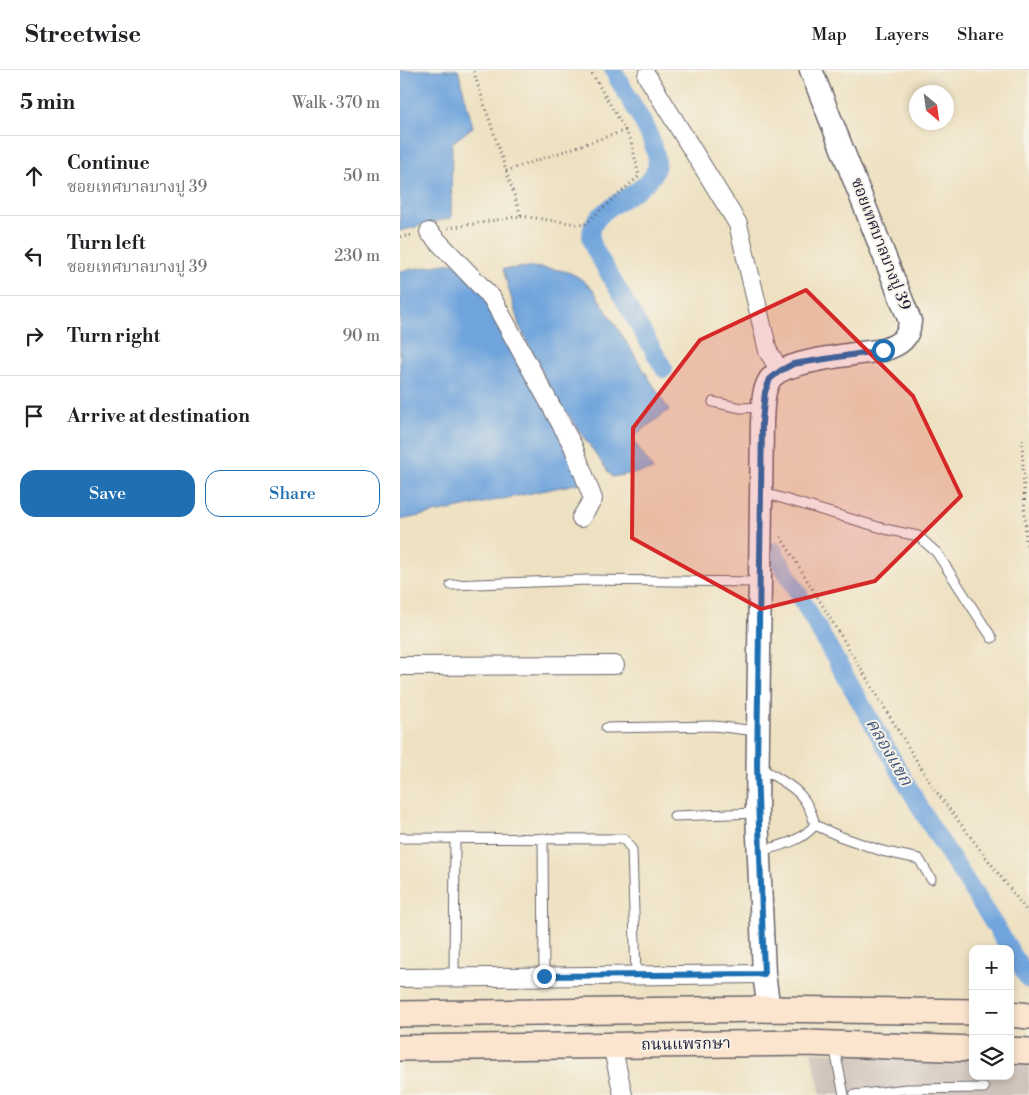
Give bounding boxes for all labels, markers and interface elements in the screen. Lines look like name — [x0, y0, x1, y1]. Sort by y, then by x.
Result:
text: Streetwise — [25, 20, 141, 50]
text: Map — [812, 23, 847, 46]
text: Layers — [875, 23, 929, 46]
text: Share — [957, 23, 1004, 46]
north arrow — [909, 85, 954, 130]
text: 5 min — [20, 90, 75, 116]
text: Walk · 370 m — [292, 93, 380, 113]
text: Continue — [67, 151, 150, 175]
icon: ahead — [20, 162, 48, 190]
text: 50 m — [343, 166, 380, 186]
street label: ซอยเทศบาลบางปู 39 — [847, 175, 916, 313]
text: ซอยเทศบาลบางปู 39 — [67, 177, 207, 197]
text: Turn left — [67, 231, 146, 255]
icon: left — [20, 242, 48, 270]
text: 230 m — [334, 246, 380, 266]
text: ซอยเทศบาลบางปู 39 — [67, 257, 207, 277]
icon: right — [20, 322, 48, 350]
text: Turn right — [67, 324, 160, 348]
text: 90 m — [342, 326, 380, 346]
route start — [872, 339, 895, 362]
icon: arrive — [20, 402, 48, 430]
text: Arrive at destination — [67, 404, 250, 428]
button: Save — [20, 470, 195, 517]
button: Share — [205, 470, 380, 517]
water label: คลองแขก — [860, 714, 918, 791]
map controls — [969, 945, 1014, 1080]
button: + — [969, 945, 1014, 990]
route end — [533, 965, 556, 988]
button: − — [969, 990, 1014, 1035]
street label: ถนนแพรกษา — [641, 1033, 731, 1055]
button: layers — [969, 1035, 1014, 1080]

